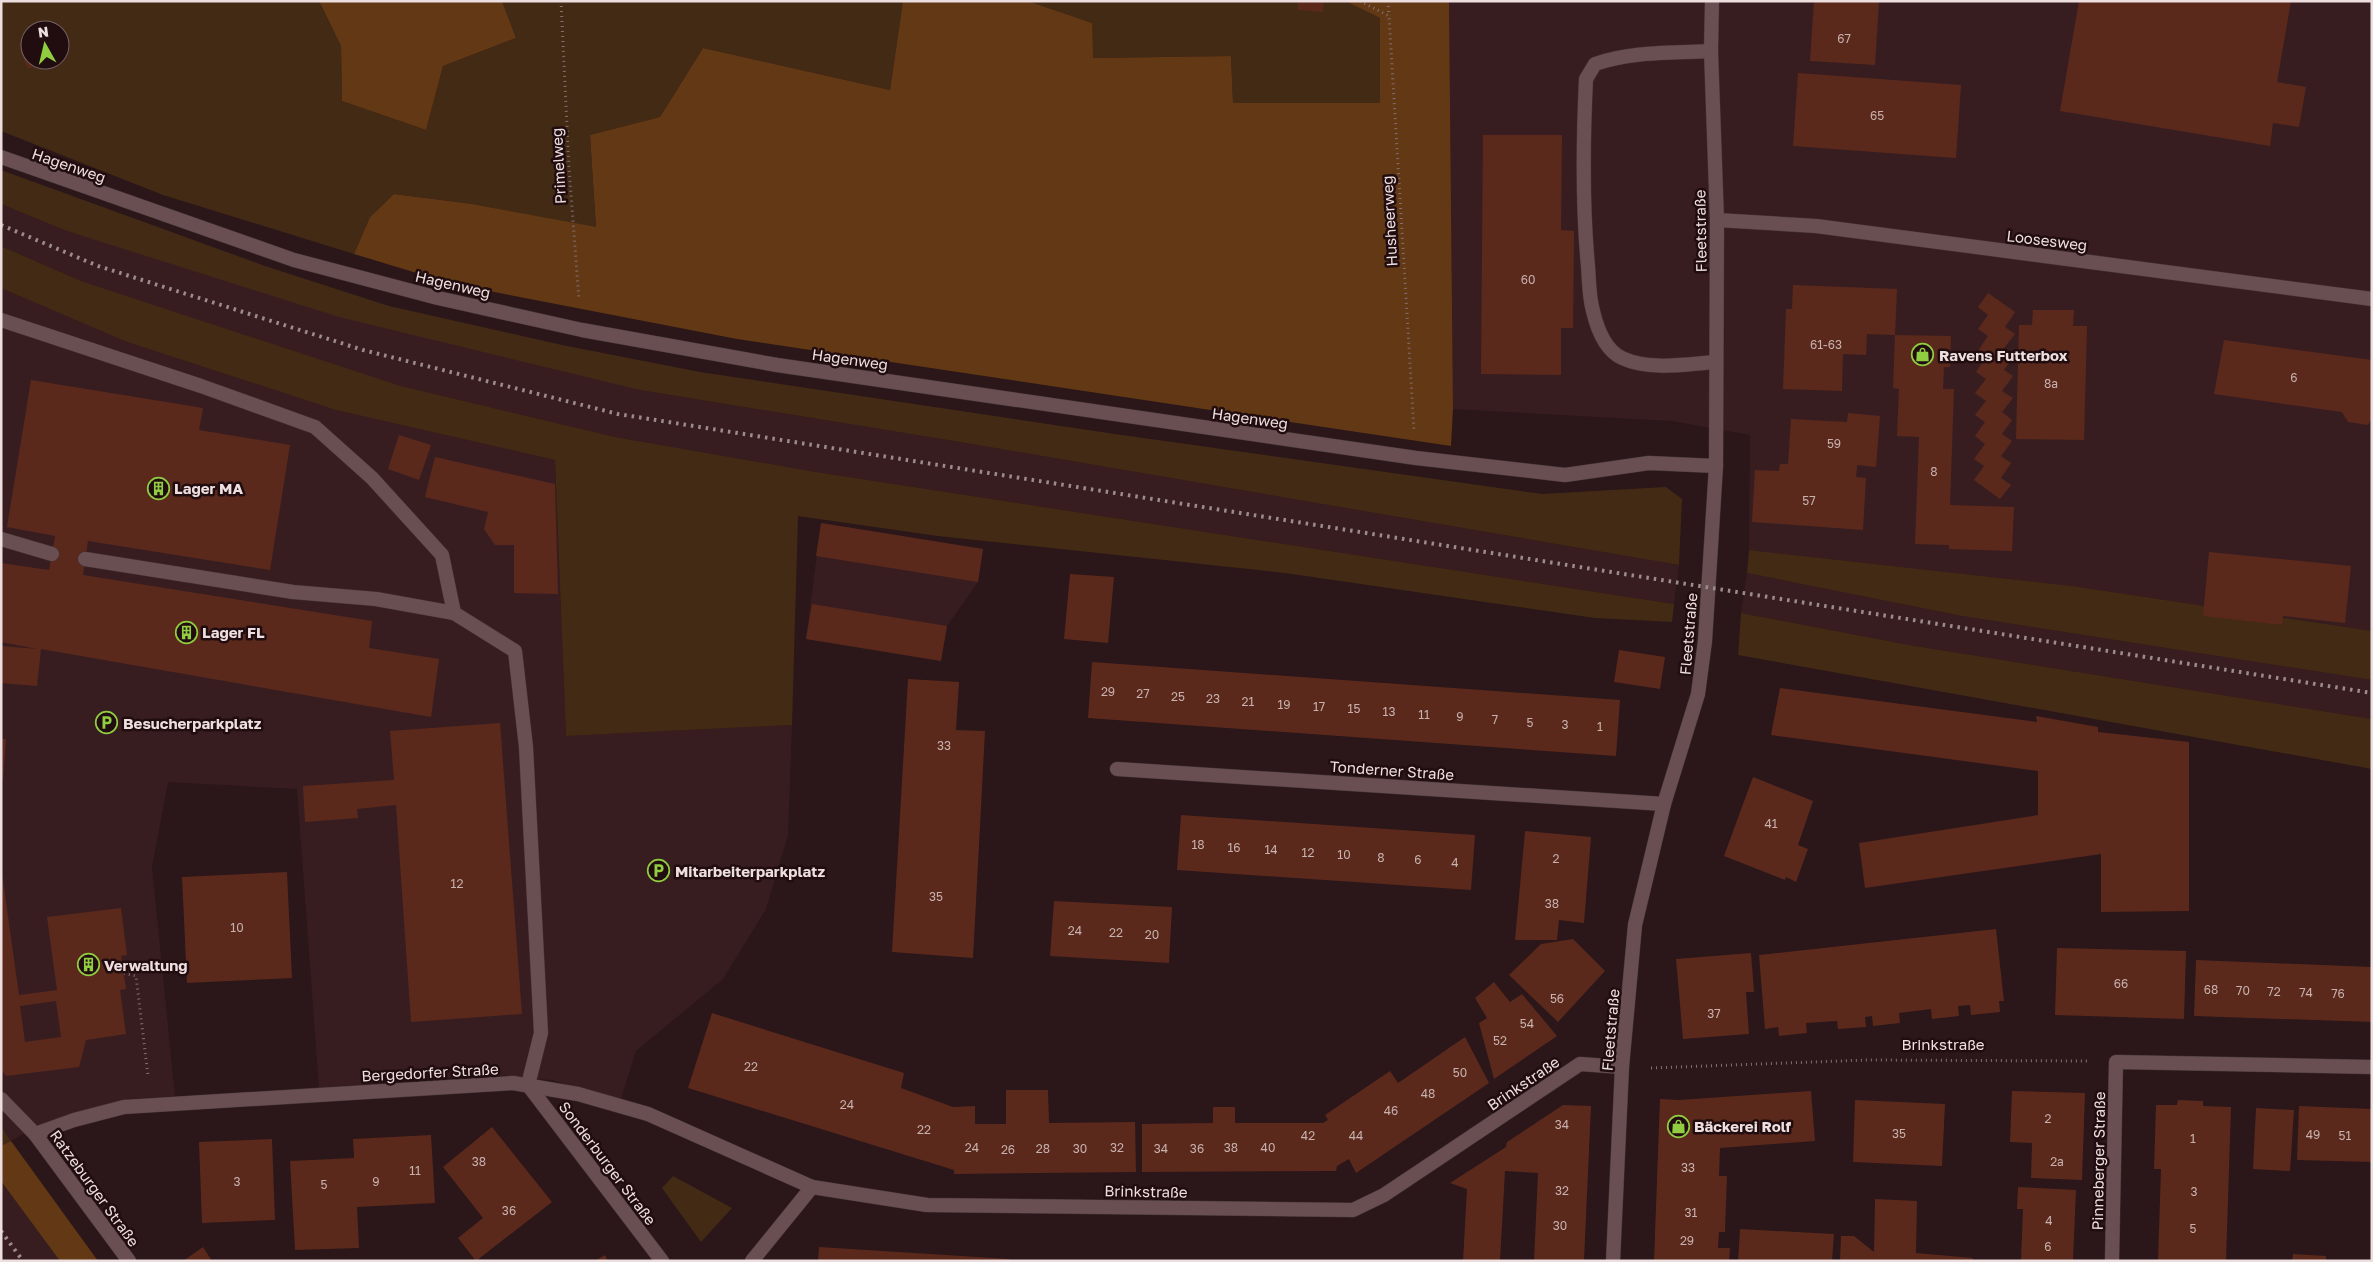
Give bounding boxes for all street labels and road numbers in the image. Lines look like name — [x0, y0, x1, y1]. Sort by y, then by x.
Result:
street label: Primelweg — [547, 127, 569, 205]
street label: Hagenweg — [30, 144, 108, 186]
street label: Husheerweg — [1378, 175, 1400, 267]
street label: Fleetstraße — [1690, 189, 1710, 272]
street label: Loosesweg — [2006, 226, 2088, 254]
street label: Hagenweg — [414, 267, 492, 301]
street label: Hagenweg — [811, 345, 889, 373]
street label: Hagenweg — [1211, 404, 1289, 432]
street label: Fleetstraße — [1675, 592, 1701, 676]
street label: Tonderner Straße — [1329, 757, 1455, 783]
street label: Fleetstraße — [1597, 988, 1623, 1072]
street label: Brinkstraße — [1901, 1035, 1985, 1053]
street label: Brinkstraße — [1483, 1052, 1563, 1114]
street label: Bergedorfer Straße — [361, 1059, 499, 1085]
street label: Pinneberger Straße — [2088, 1091, 2108, 1231]
street label: Sonderburger Straße — [556, 1098, 661, 1229]
street label: Ratzeburger Straße — [47, 1126, 143, 1250]
street label: Brinkstraße — [1104, 1181, 1188, 1201]

